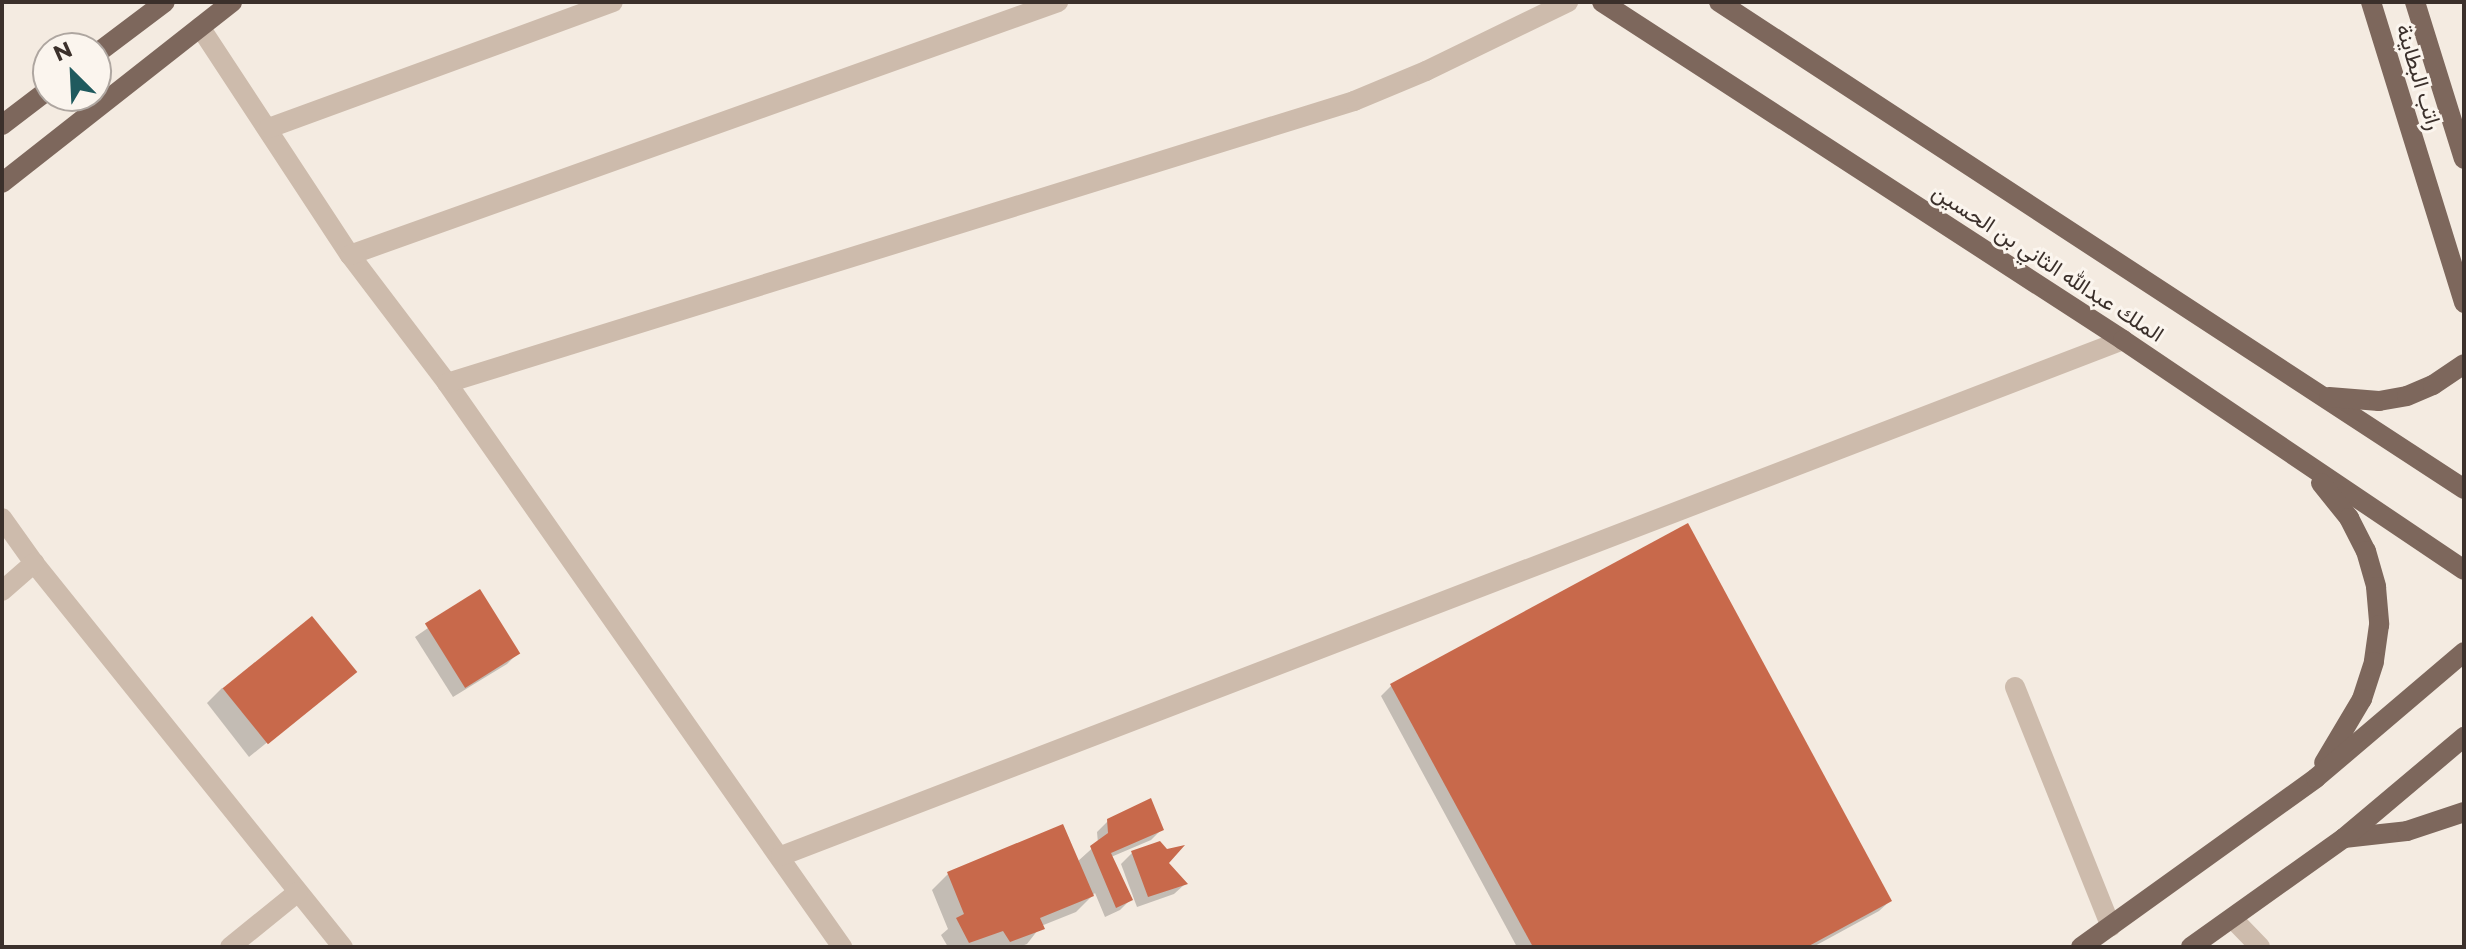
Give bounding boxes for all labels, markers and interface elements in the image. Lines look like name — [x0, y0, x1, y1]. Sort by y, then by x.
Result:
street label: راتب البطاينة — [2390, 21, 2448, 133]
north arrow — [32, 32, 112, 112]
text: N — [49, 35, 76, 67]
street label: الملك عبدالله الثاني بن الحسين — [1927, 178, 2169, 348]

